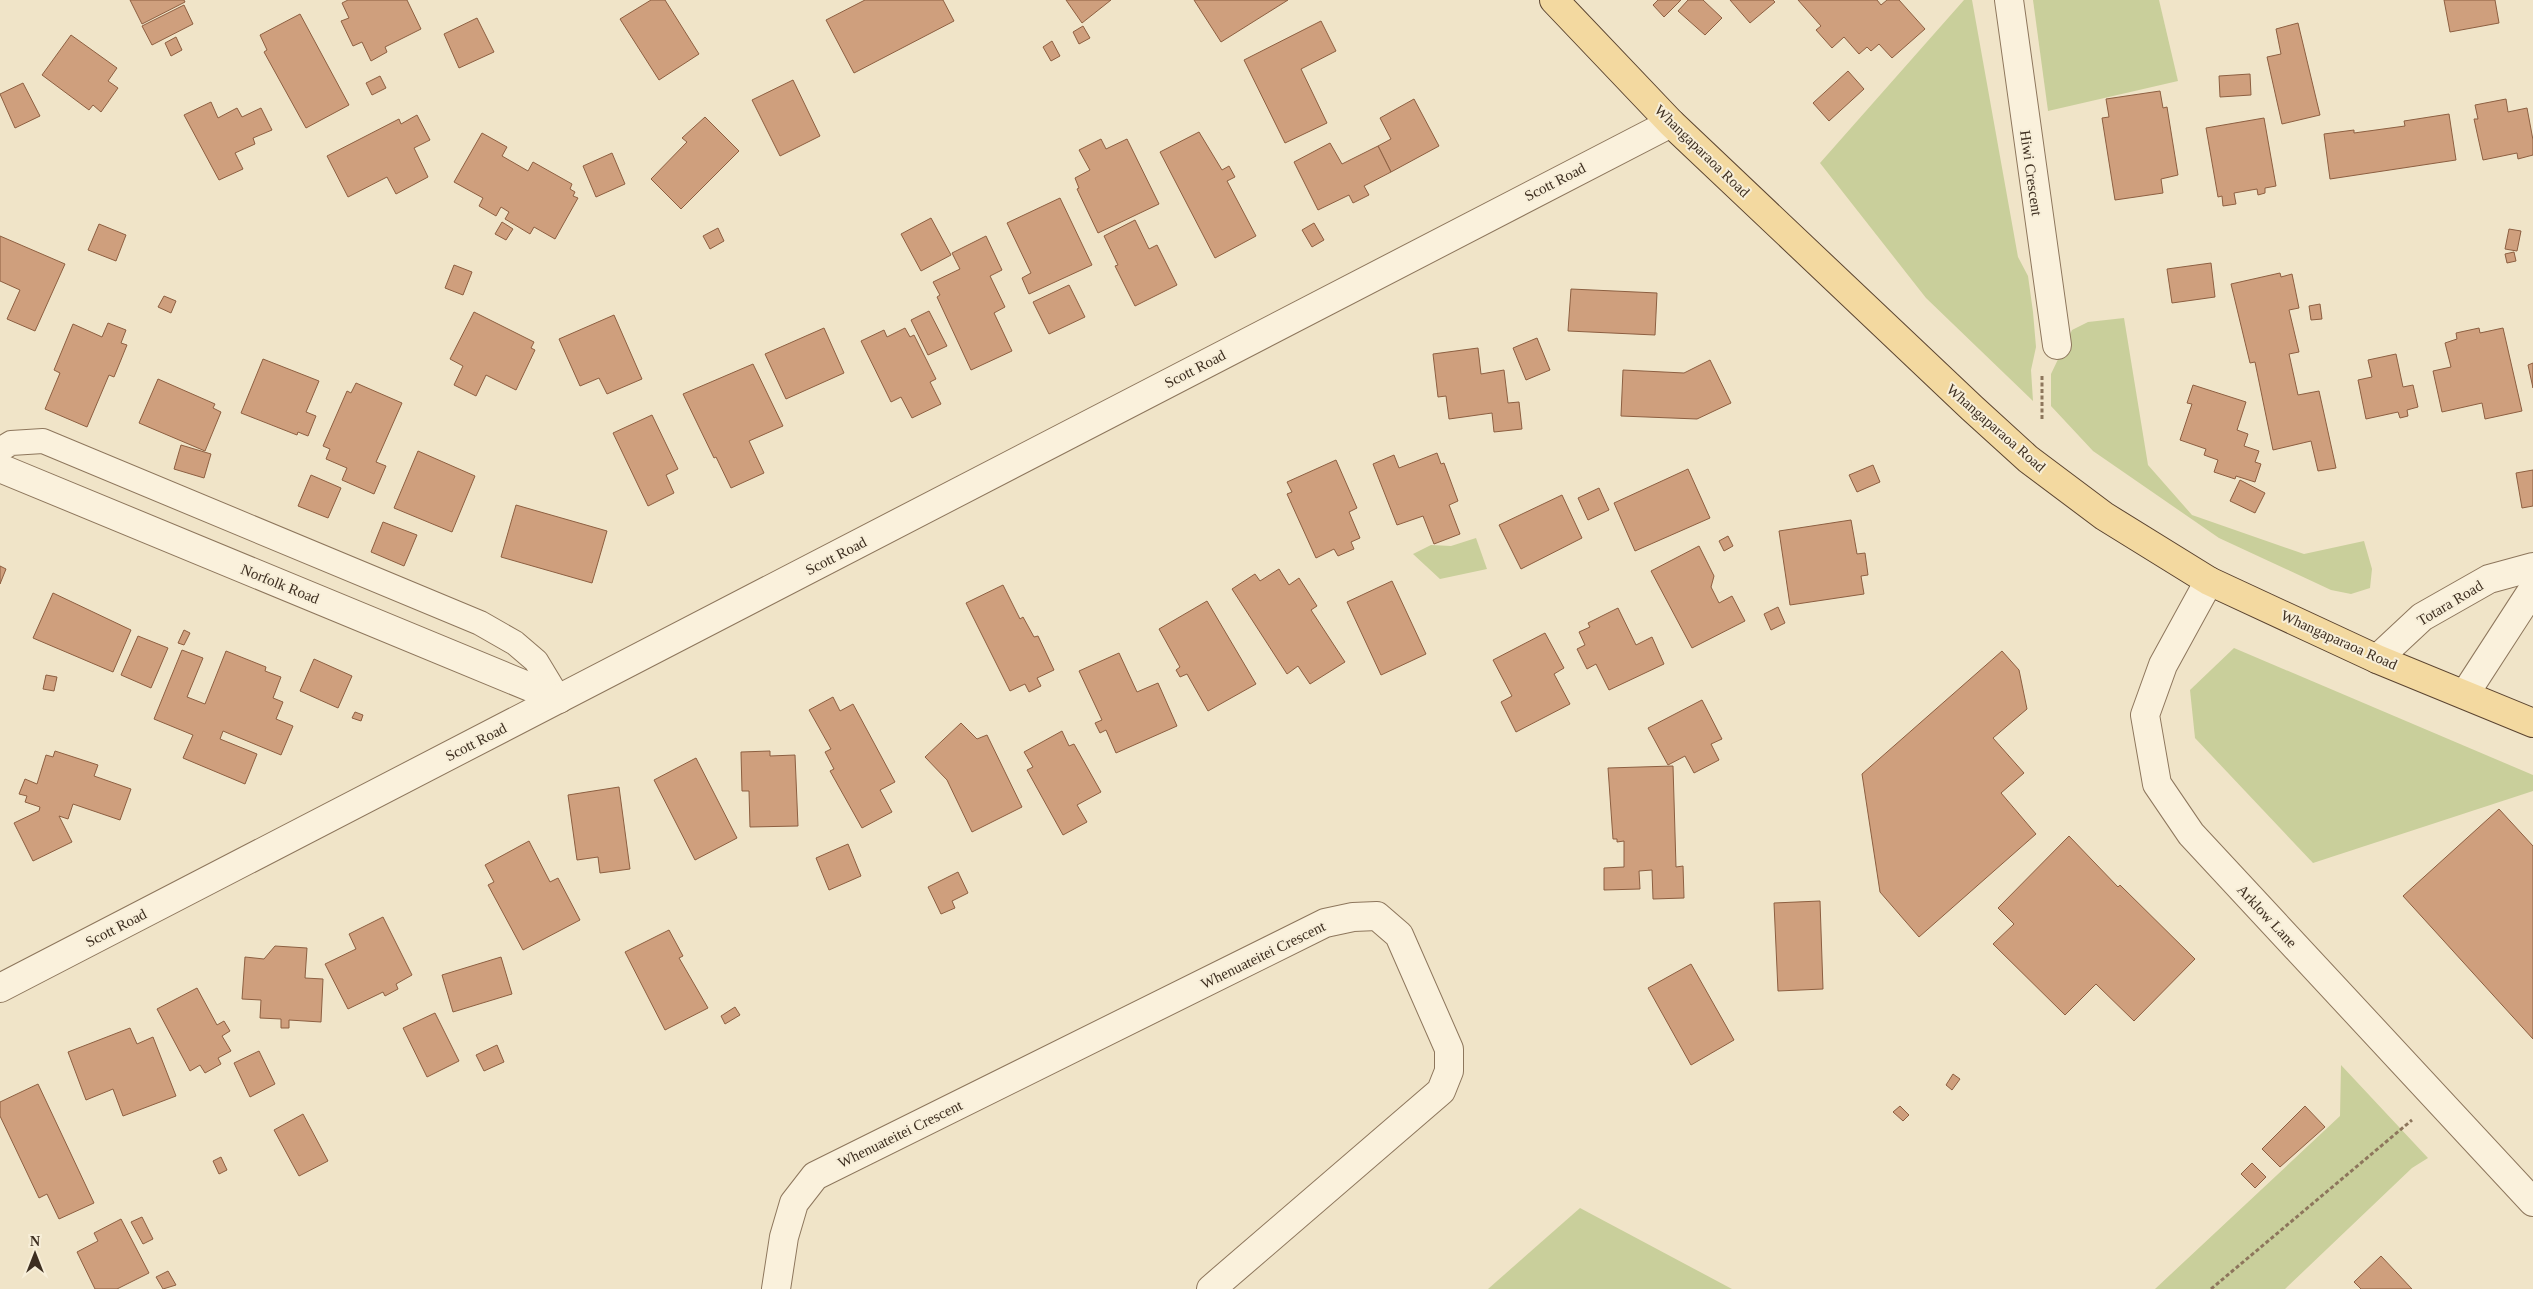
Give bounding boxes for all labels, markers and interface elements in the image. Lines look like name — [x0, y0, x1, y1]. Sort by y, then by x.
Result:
street label: Whangaparaoa Road — [1651, 102, 1753, 201]
street label: Hiwi Crescent — [2017, 129, 2045, 218]
street label: Scott Road — [1522, 160, 1589, 204]
street label: Scott Road — [1162, 347, 1229, 391]
street label: Whangaparaoa Road — [1943, 381, 2049, 475]
street label: Scott Road — [803, 534, 870, 578]
street label: Norfolk Road — [239, 561, 322, 607]
street label: Totara Road — [2414, 577, 2486, 629]
street label: Whangaparaoa Road — [2278, 607, 2400, 673]
street label: Scott Road — [443, 720, 510, 764]
street label: Arklow Lane — [2234, 881, 2300, 951]
street label: Scott Road — [83, 906, 150, 950]
street label: Whenuateitei Crescent — [1198, 918, 1328, 992]
street label: Whenuateitei Crescent — [835, 1097, 965, 1171]
north arrow — [10, 1229, 60, 1279]
text: N — [30, 1234, 40, 1249]

